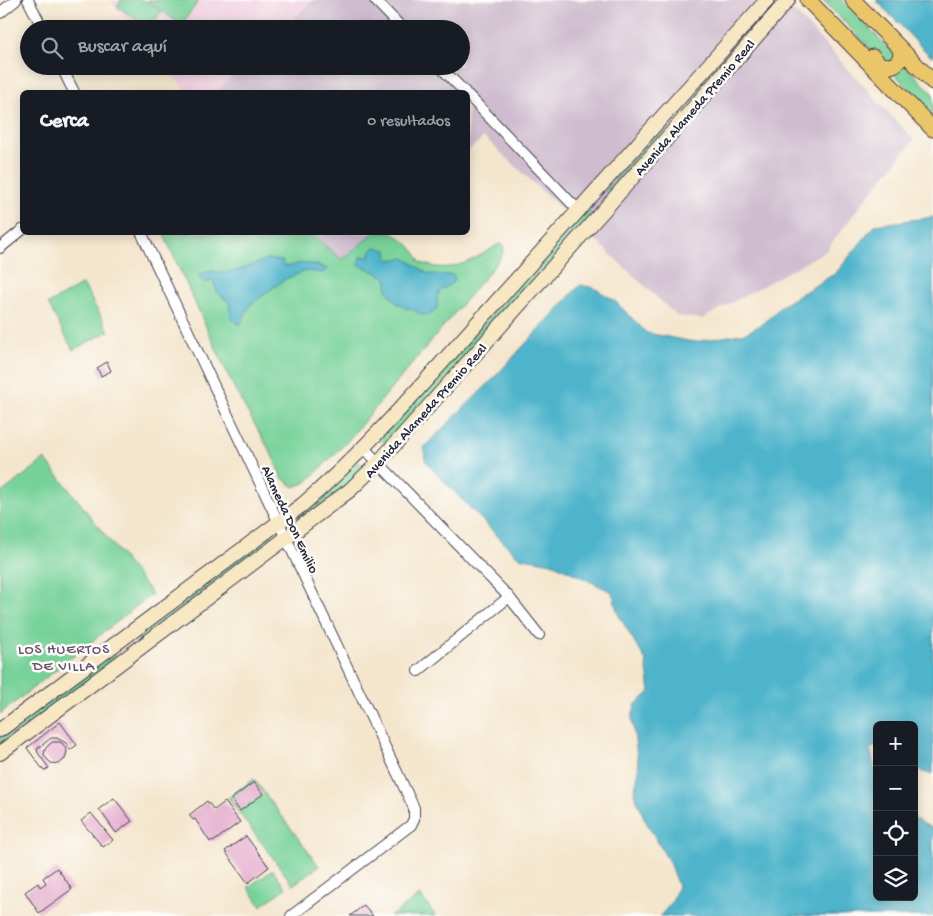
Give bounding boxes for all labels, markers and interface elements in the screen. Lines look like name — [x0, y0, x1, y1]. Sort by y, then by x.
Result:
search box — [20, 20, 470, 75]
icon: search — [38, 34, 66, 62]
text: Buscar aquí — [78, 36, 167, 59]
street label: Avenida Alameda Premio Real — [632, 37, 760, 180]
text: Cerca — [40, 110, 88, 135]
text: 0 resultados — [367, 113, 450, 132]
street label: Avenida Alameda Premio Real — [362, 341, 492, 482]
street label: Alameda Don Emilio — [256, 463, 321, 577]
district label: LOS HUERTOS DE VILLA — [18, 641, 110, 676]
map controls — [873, 721, 918, 901]
button: + — [873, 721, 918, 766]
button: − — [873, 766, 918, 811]
button: locate — [873, 811, 918, 856]
button: layers — [873, 856, 918, 901]

